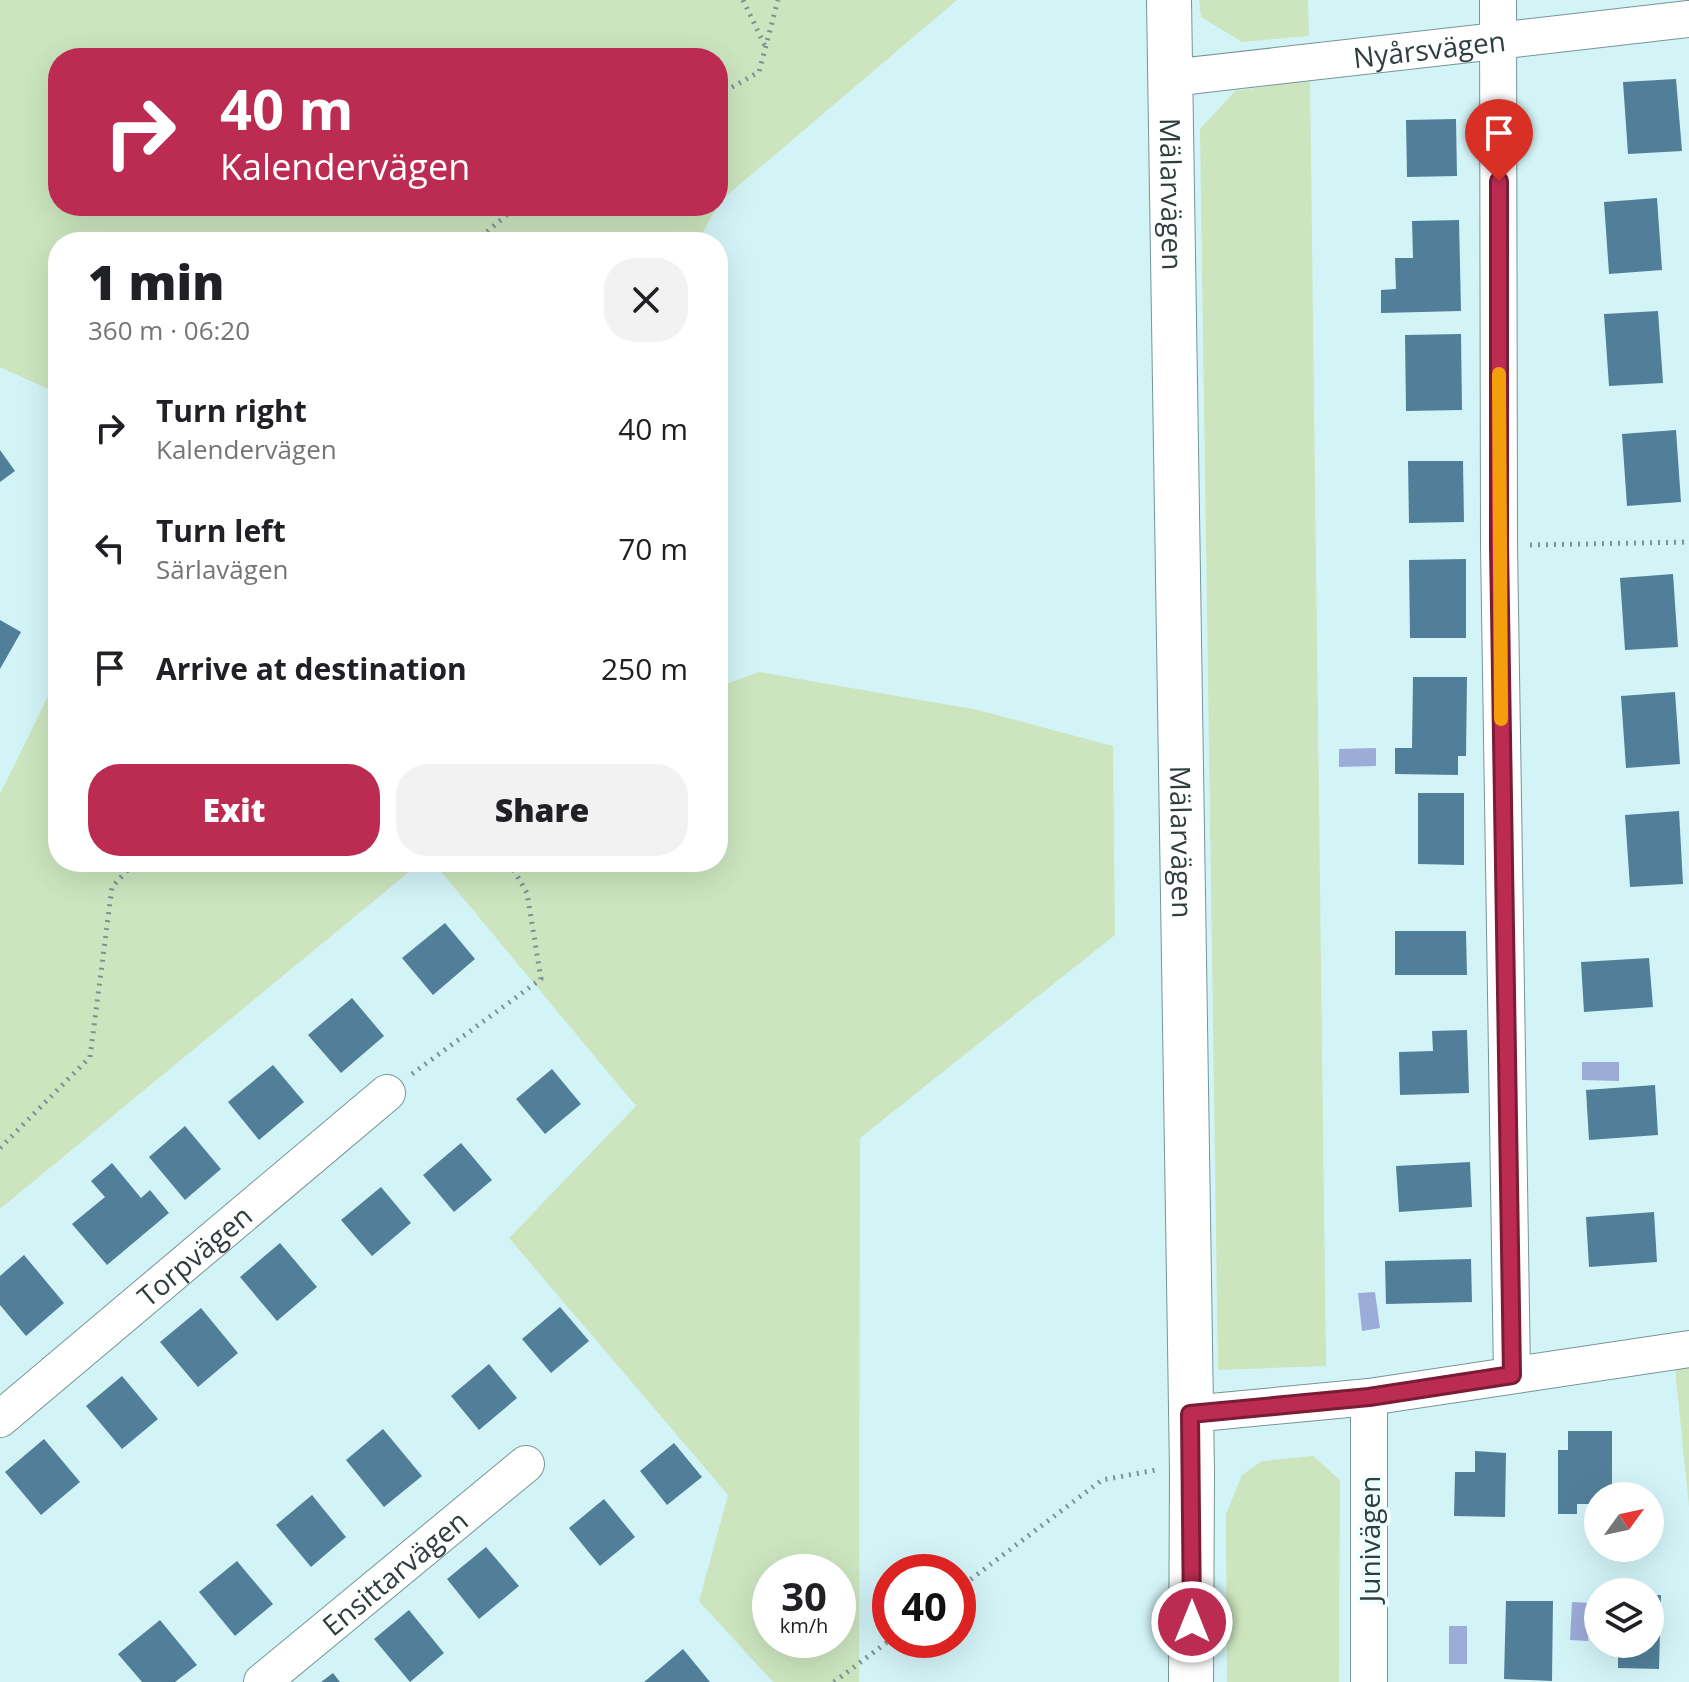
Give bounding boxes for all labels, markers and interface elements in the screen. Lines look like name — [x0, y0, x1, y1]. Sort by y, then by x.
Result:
street label: Nyårsvägen — [1351, 21, 1508, 76]
text: 40 m — [220, 70, 354, 146]
icon: right — [88, 80, 192, 184]
pin — [1465, 99, 1533, 181]
icon: arrive — [1477, 111, 1521, 155]
street label: Mälarvägen — [1152, 117, 1192, 271]
text: Kalendervägen — [220, 142, 470, 191]
text: 1 min — [88, 249, 224, 314]
button: close — [604, 258, 688, 342]
text: 360 m · 06:20 — [88, 312, 250, 348]
text: Turn right — [156, 390, 307, 431]
icon: right — [88, 406, 132, 450]
text: 40 m — [618, 408, 688, 449]
text: Kalendervägen — [156, 431, 337, 467]
text: Turn left — [156, 510, 286, 551]
icon: left — [88, 526, 132, 570]
text: 70 m — [618, 528, 688, 569]
text: Särlavägen — [156, 551, 288, 587]
icon: arrive — [88, 646, 132, 690]
text: Arrive at destination — [156, 648, 467, 689]
text: 250 m — [601, 648, 688, 689]
button: Exit — [88, 764, 380, 856]
button: Share — [396, 764, 688, 856]
street label: Mälarvägen — [1162, 765, 1202, 918]
street label: Torpvägen — [129, 1196, 259, 1315]
street label: Junivägen — [1350, 1476, 1388, 1605]
north arrow — [1584, 1482, 1664, 1562]
map controls — [1584, 1482, 1664, 1658]
street label: Ensittarvägen — [314, 1501, 475, 1644]
speed limit sign: 40 — [872, 1554, 976, 1658]
text: 30 — [781, 1568, 827, 1623]
button: layers — [1584, 1578, 1664, 1658]
position arrow — [1150, 1580, 1234, 1664]
text: km/h — [780, 1612, 828, 1639]

